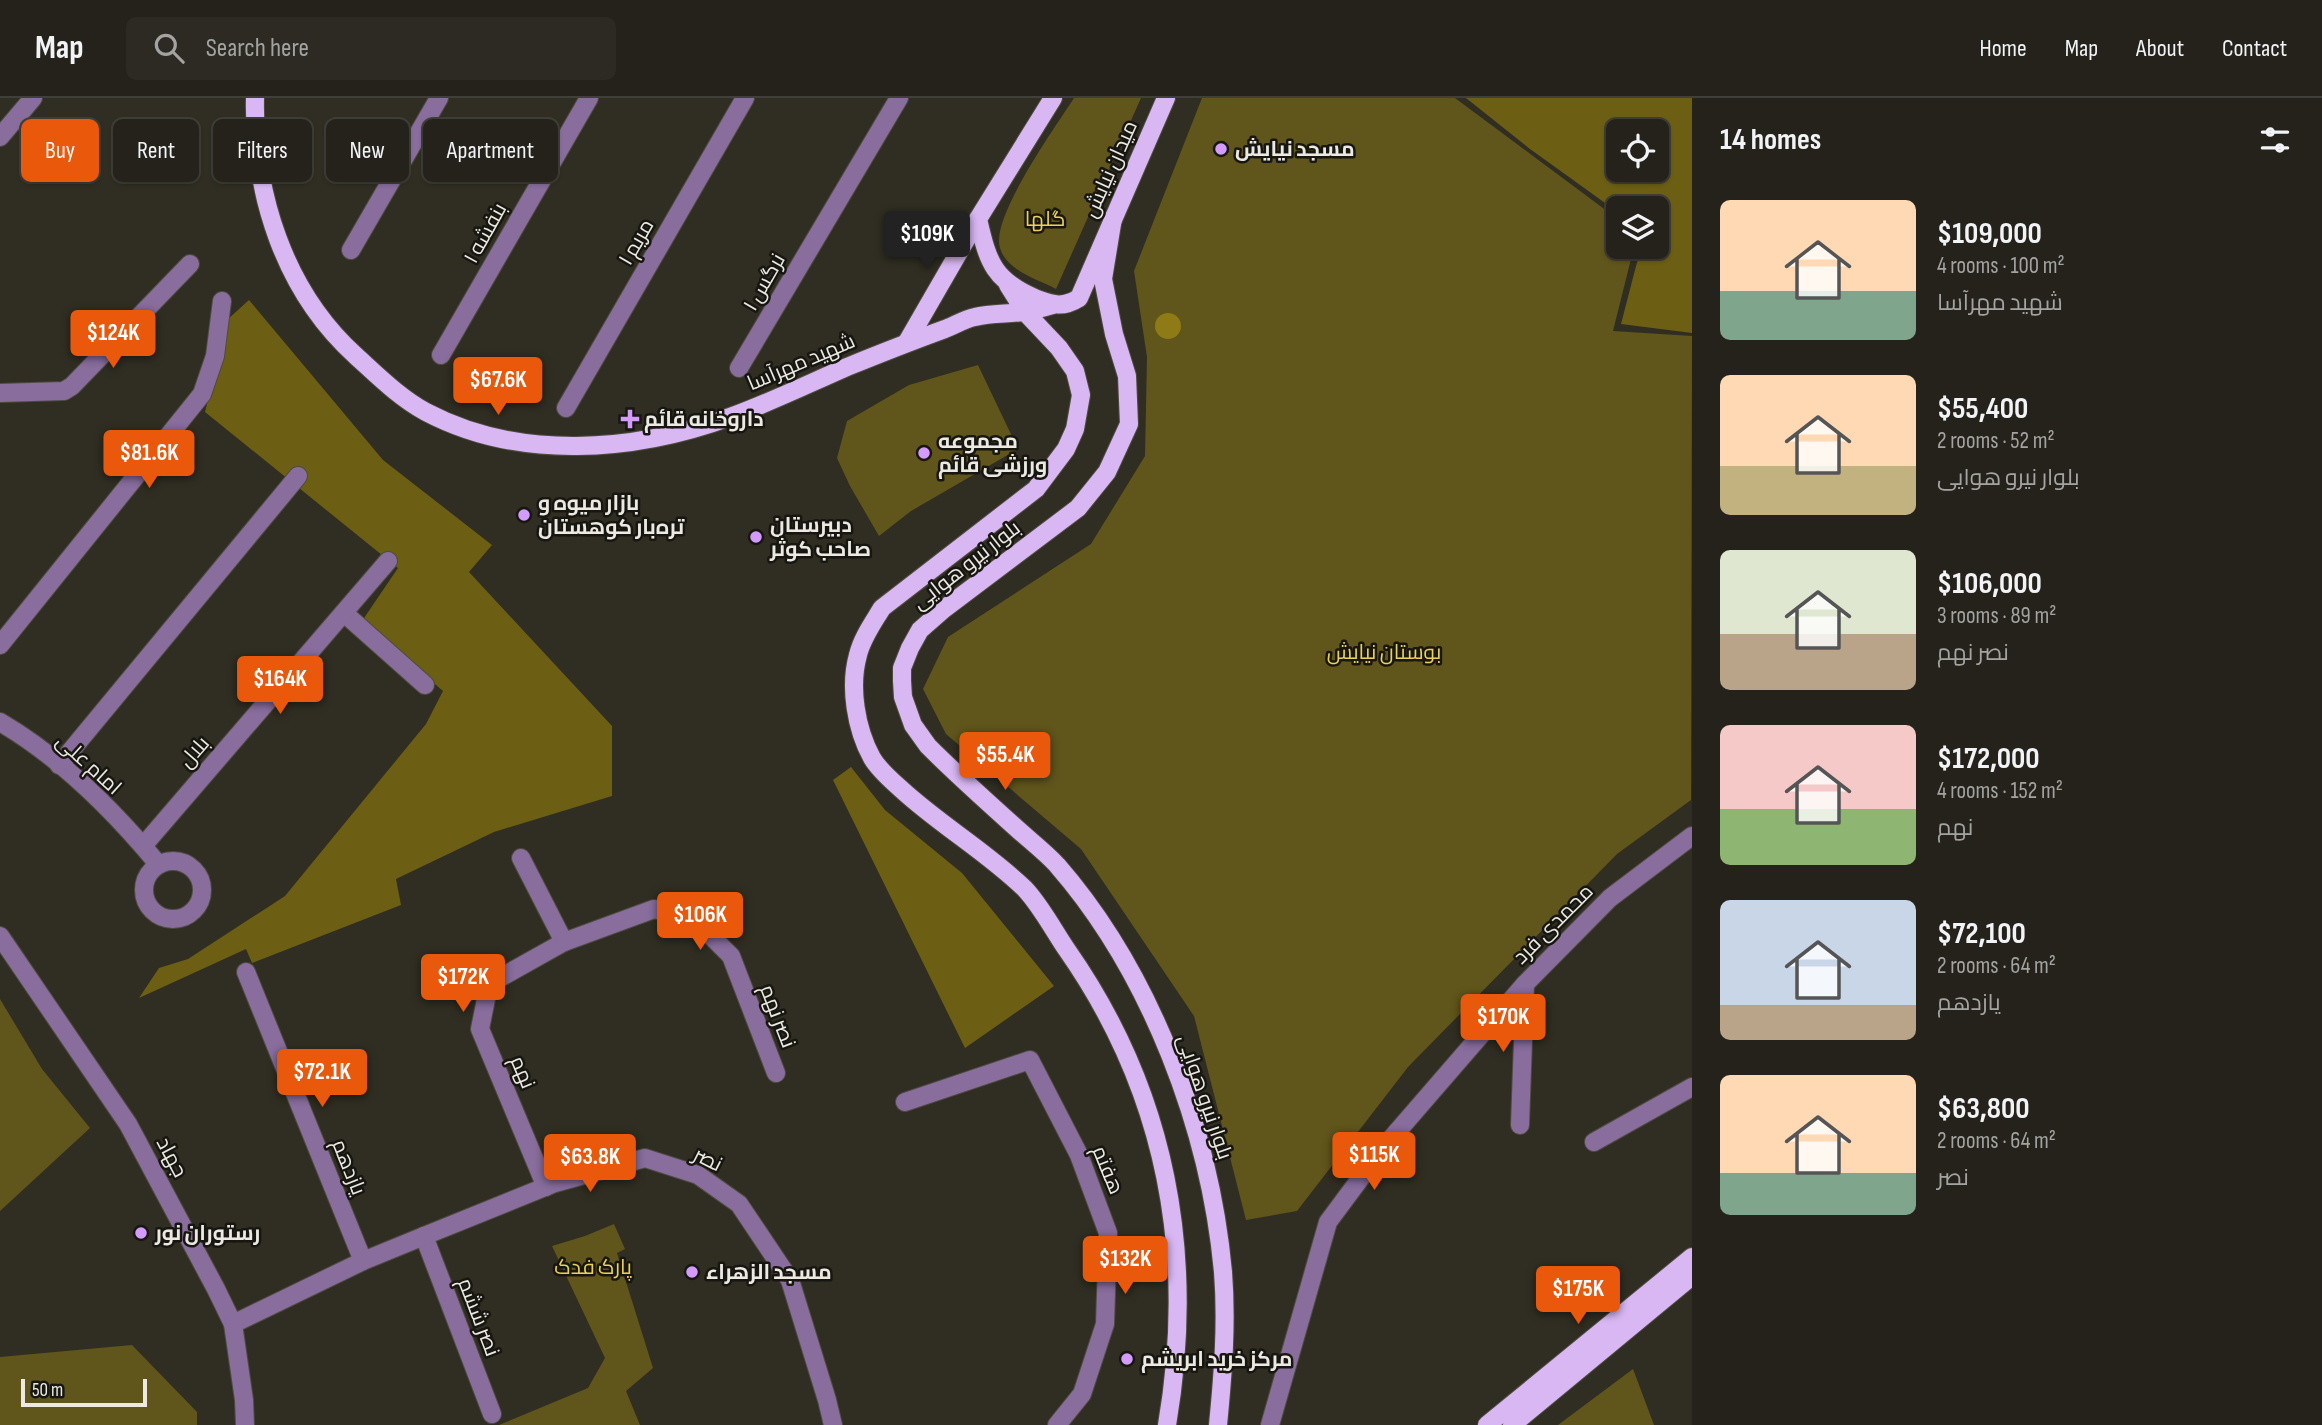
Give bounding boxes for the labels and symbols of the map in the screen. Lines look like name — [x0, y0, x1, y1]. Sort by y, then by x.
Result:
street label: میدان نیایش — [1078, 117, 1143, 222]
place label: مسجد نیایش — [1235, 137, 1355, 162]
marker: مسجد نیایش — [1213, 141, 1229, 157]
street label: بنفشه ۱ — [459, 199, 512, 268]
park label: گلها — [1025, 207, 1065, 232]
pin: $109K — [878, 212, 976, 271]
street label: مریم ۱ — [613, 215, 660, 270]
street label: نرگس ۱ — [738, 249, 791, 315]
pin: $124K — [64, 310, 162, 370]
street label: شهید مهرآسا — [743, 329, 859, 396]
pin: $67.6K — [441, 358, 555, 417]
place label: داروخانه قائم — [644, 407, 764, 433]
marker: داروخانه قائم — [622, 411, 638, 427]
place label: مجموعه ورزشی قائم — [938, 429, 1047, 479]
pin: $81.6K — [92, 430, 206, 490]
marker: مجموعه ورزشی قائم — [916, 445, 932, 461]
place label: بازار میوه و تره‌بار کوهستان — [538, 491, 686, 540]
marker: بازار میوه و تره‌بار کوهستان — [516, 507, 532, 523]
place label: دبيرستان صاحب كوثر — [769, 513, 871, 562]
street label: بلوار نیرو هوایی — [907, 515, 1025, 615]
marker: دبيرستان صاحب كوثر — [748, 529, 764, 545]
park label: بوستان نیایش — [1327, 640, 1441, 665]
pin: $164K — [231, 656, 329, 716]
street label: امام علی — [50, 729, 126, 801]
street label: بلال — [174, 731, 215, 773]
pin: $55.4K — [948, 732, 1062, 792]
street label: محمدی فرد — [1508, 879, 1599, 970]
pin: $106K — [651, 892, 749, 952]
pin: $172K — [414, 954, 512, 1014]
street label: نصر نهم — [753, 981, 801, 1052]
pin: $170K — [1454, 995, 1552, 1054]
street label: بلوار نیرو هوایی — [1172, 1032, 1238, 1163]
pin: $72.1K — [265, 1049, 379, 1109]
street label: نهم — [504, 1052, 541, 1093]
pin: $115K — [1325, 1132, 1423, 1192]
street label: جهاد — [151, 1133, 192, 1182]
pin: $63.8K — [533, 1134, 647, 1194]
street label: یازدهم — [325, 1136, 371, 1200]
street label: نصر — [688, 1141, 726, 1177]
street label: هفتم — [1086, 1142, 1129, 1198]
place label: رستوران نور — [154, 1221, 260, 1246]
marker: رستوران نور — [133, 1225, 149, 1241]
pin: $132K — [1076, 1236, 1174, 1296]
park label: پارک فدک — [554, 1255, 632, 1281]
place label: مسجد الزهراء — [706, 1260, 832, 1285]
marker: مسجد الزهراء — [684, 1264, 700, 1280]
pin: $175K — [1529, 1266, 1627, 1326]
street label: نصر ششم — [451, 1275, 505, 1360]
place label: مرکز خرید ابریشم — [1141, 1347, 1292, 1373]
marker: مرکز خرید ابریشم — [1119, 1351, 1135, 1367]
scale bar — [21, 1376, 147, 1408]

